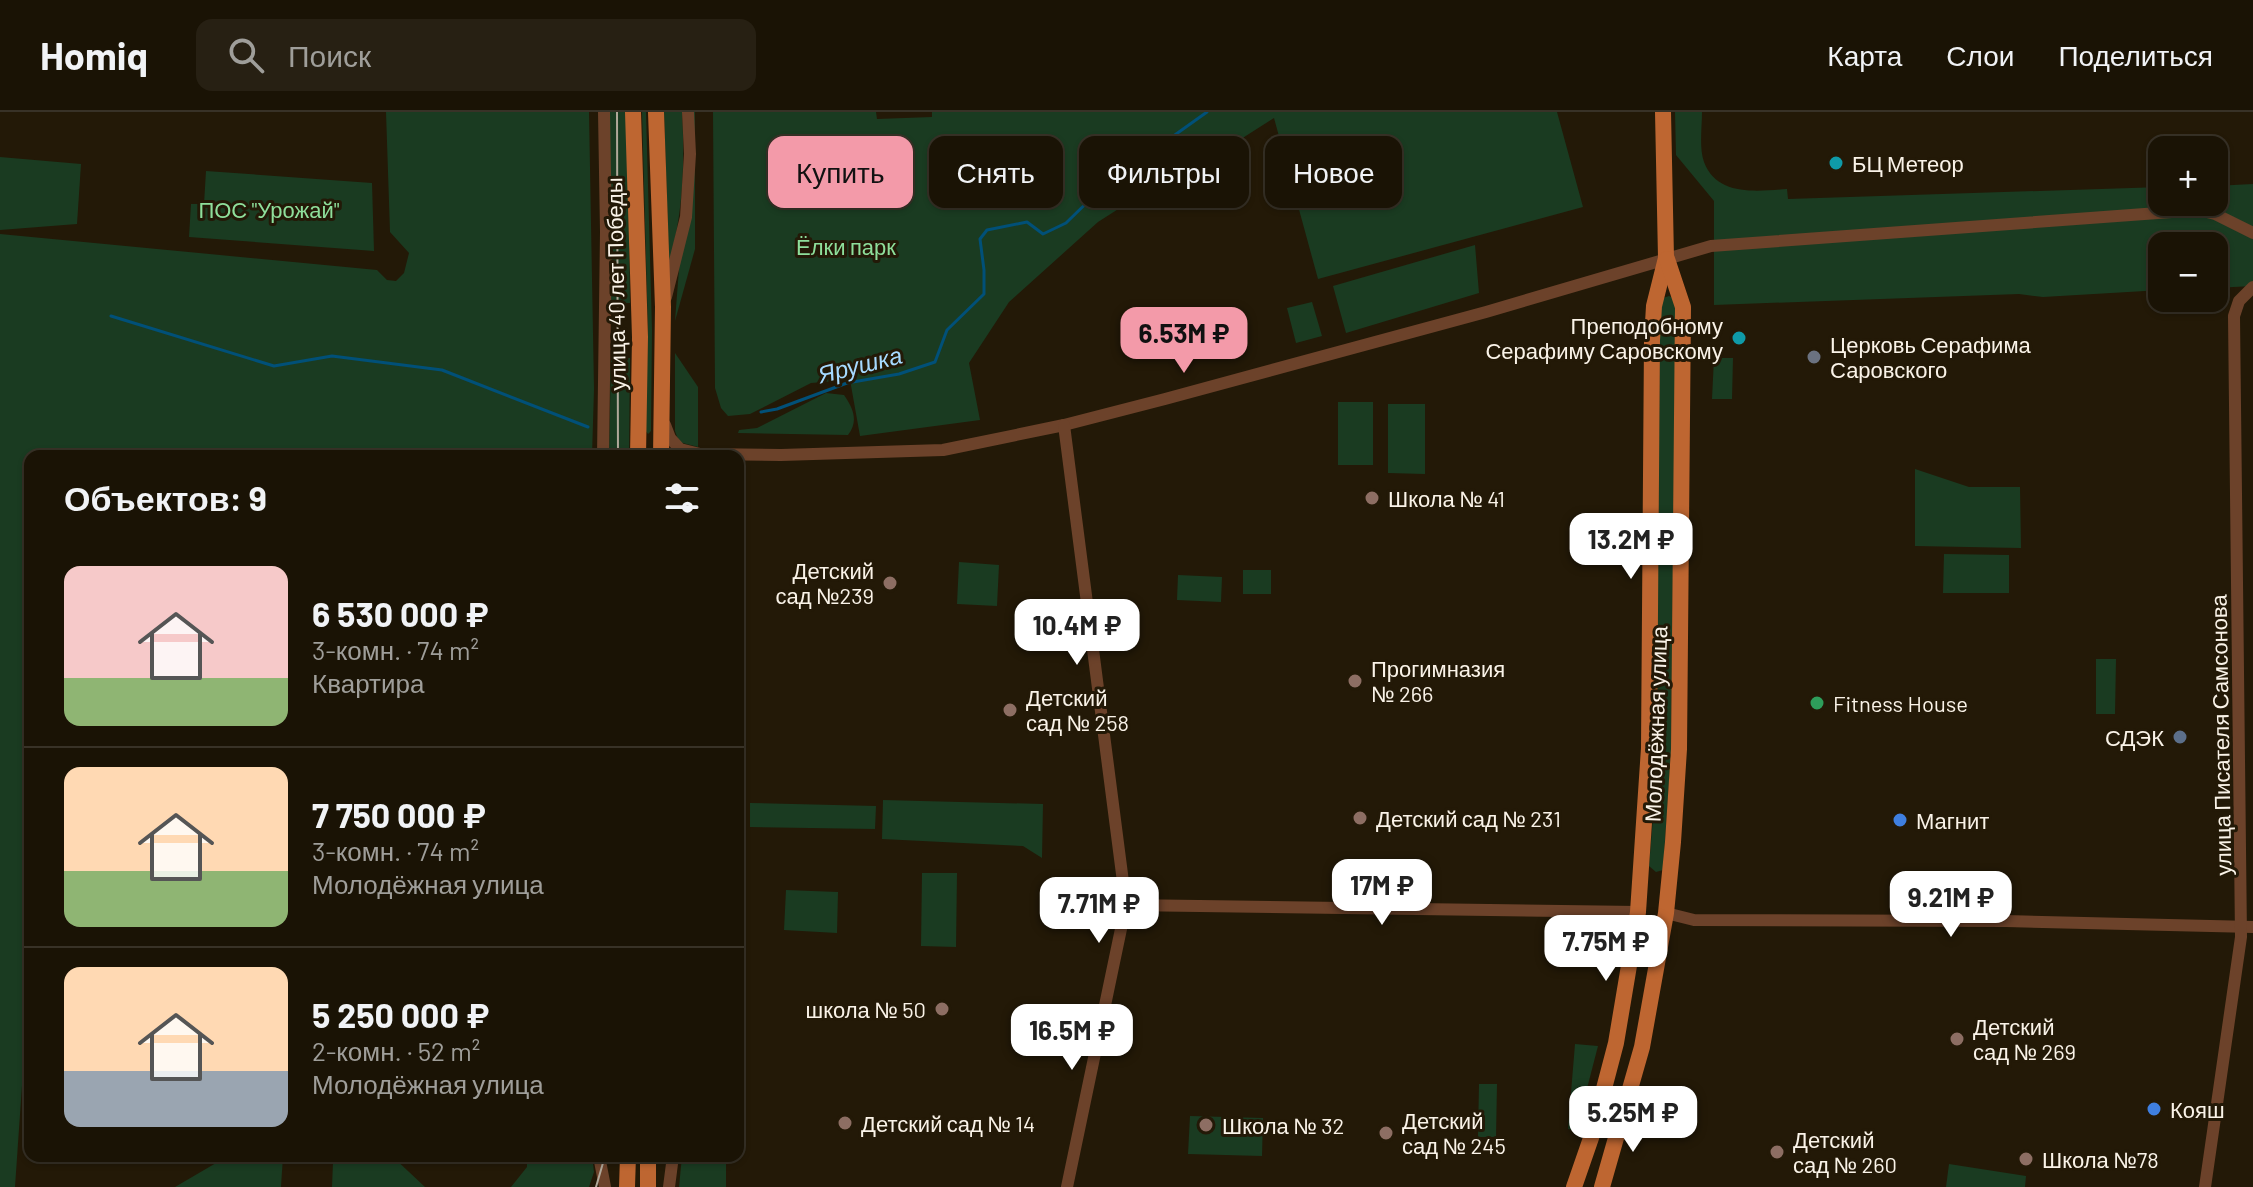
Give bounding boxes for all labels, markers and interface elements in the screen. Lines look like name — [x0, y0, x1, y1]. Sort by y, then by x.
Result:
search box — [196, 19, 756, 91]
text: Homiq — [40, 32, 148, 78]
icon: search — [224, 33, 268, 77]
text: Поиск — [288, 37, 371, 73]
text: Карта — [1827, 38, 1902, 72]
text: Слои — [1946, 38, 2014, 72]
text: Поделиться — [2058, 38, 2213, 72]
chip: Купить — [768, 136, 913, 208]
chip: Снять — [929, 136, 1063, 208]
chip: Фильтры — [1079, 136, 1249, 208]
chip: Новое — [1265, 136, 1402, 208]
map controls — [2148, 136, 2228, 312]
button: + — [2148, 136, 2228, 216]
place label: БЦ Метеор — [1852, 150, 1964, 177]
marker: БЦ Метеор — [1827, 154, 1845, 172]
street label: улица 40 лет Победы — [600, 177, 631, 391]
park label: ПОС "Урожай" — [198, 196, 340, 223]
button: − — [2148, 232, 2228, 312]
park label: Ёлки парк — [796, 233, 896, 260]
pin: 6.53M ₽ — [1110, 307, 1258, 375]
place label: Преподобному Серафиму Саровскому — [1485, 312, 1723, 364]
text: 6.53M ₽ — [1138, 317, 1230, 348]
marker: Преподобному Серафиму Саровскому — [1730, 329, 1748, 347]
place label: Церковь Серафима Саровского — [1830, 331, 2032, 383]
water label: Ярушка — [813, 340, 905, 389]
marker: Церковь Серафима Саровского — [1805, 348, 1823, 366]
icon: filters — [660, 476, 704, 520]
text: Объектов: 9 — [64, 477, 267, 518]
place label: Школа № 41 — [1388, 485, 1505, 511]
marker: Школа № 41 — [1363, 489, 1381, 507]
pin: 13.2M ₽ — [1557, 513, 1705, 581]
text: 13.2M ₽ — [1588, 523, 1674, 554]
place label: Детский сад №239 — [775, 557, 874, 609]
marker: Детский сад №239 — [881, 574, 899, 592]
text: 6 530 000 ₽ — [312, 593, 489, 634]
street label: улица Писателя Самсонова — [2205, 593, 2236, 876]
icon: home — [128, 598, 224, 694]
pin: 10.4M ₽ — [1003, 599, 1151, 667]
text: 10.4M ₽ — [1033, 609, 1121, 640]
street label: Молодёжная улица — [1639, 625, 1672, 822]
text: 3-комн. · 74 m² — [312, 634, 479, 665]
place label: Прогимназия № 266 — [1371, 655, 1505, 706]
text: Квартира — [312, 667, 424, 698]
marker: Прогимназия № 266 — [1346, 672, 1364, 690]
place label: Детский сад № 258 — [1026, 684, 1129, 736]
place label: Fitness House — [1833, 690, 1968, 716]
marker: Fitness House — [1808, 694, 1826, 712]
marker: Детский сад № 258 — [1001, 701, 1019, 719]
place label: СДЭК — [2105, 724, 2164, 751]
marker: СДЭК — [2171, 728, 2189, 746]
text: 7 750 000 ₽ — [312, 794, 486, 835]
icon: home — [128, 799, 224, 895]
place label: Детский сад № 231 — [1376, 805, 1561, 832]
place label: Магнит — [1916, 807, 1989, 833]
marker: Детский сад № 231 — [1351, 809, 1369, 827]
marker: Магнит — [1891, 811, 1909, 829]
text: 3-комн. · 74 m² — [312, 835, 479, 866]
pin: 17M ₽ — [1326, 859, 1438, 927]
text: Молодёжная улица — [312, 868, 544, 899]
text: 17M ₽ — [1350, 869, 1414, 900]
pin: 9.21M ₽ — [1877, 871, 2025, 939]
pin: 7.71M ₽ — [1025, 877, 1173, 945]
text: 9.21M ₽ — [1908, 881, 1994, 912]
text: 7.71M ₽ — [1058, 887, 1140, 918]
pin: 7.75M ₽ — [1532, 915, 1680, 983]
text: 7.75M ₽ — [1562, 925, 1650, 956]
text: 5 250 000 ₽ — [312, 994, 489, 1035]
place label: школа № 50 — [806, 996, 926, 1022]
icon: home — [128, 999, 224, 1095]
marker: школа № 50 — [933, 1000, 951, 1018]
pin: 16.5M ₽ — [998, 1004, 1146, 1072]
place label: Детский сад № 269 — [1973, 1013, 2076, 1065]
text: 16.5M ₽ — [1029, 1014, 1115, 1045]
marker: Детский сад № 269 — [1948, 1030, 1966, 1048]
text: 2-комн. · 52 m² — [312, 1035, 480, 1066]
text: Молодёжная улица — [312, 1068, 544, 1099]
pin: 5.25M ₽ — [1559, 1086, 1707, 1154]
text: 5.25M ₽ — [1587, 1096, 1679, 1127]
place label: Кояш — [2170, 1096, 2225, 1122]
marker: Кояш — [2145, 1100, 2163, 1118]
place label: Детский сад № 245 — [1402, 1107, 1506, 1159]
place label: Детский сад № 14 — [861, 1110, 1035, 1137]
place label: Школа № 32 — [1222, 1112, 1344, 1138]
marker: Детский сад № 14 — [836, 1114, 854, 1132]
marker: Школа № 32 — [1197, 1116, 1215, 1134]
marker: Детский сад № 245 — [1377, 1124, 1395, 1142]
place label: Детский сад № 260 — [1793, 1126, 1897, 1178]
marker: Детский сад № 260 — [1768, 1143, 1786, 1161]
place label: Школа №78 — [2042, 1146, 2159, 1172]
marker: Школа №78 — [2017, 1150, 2035, 1168]

